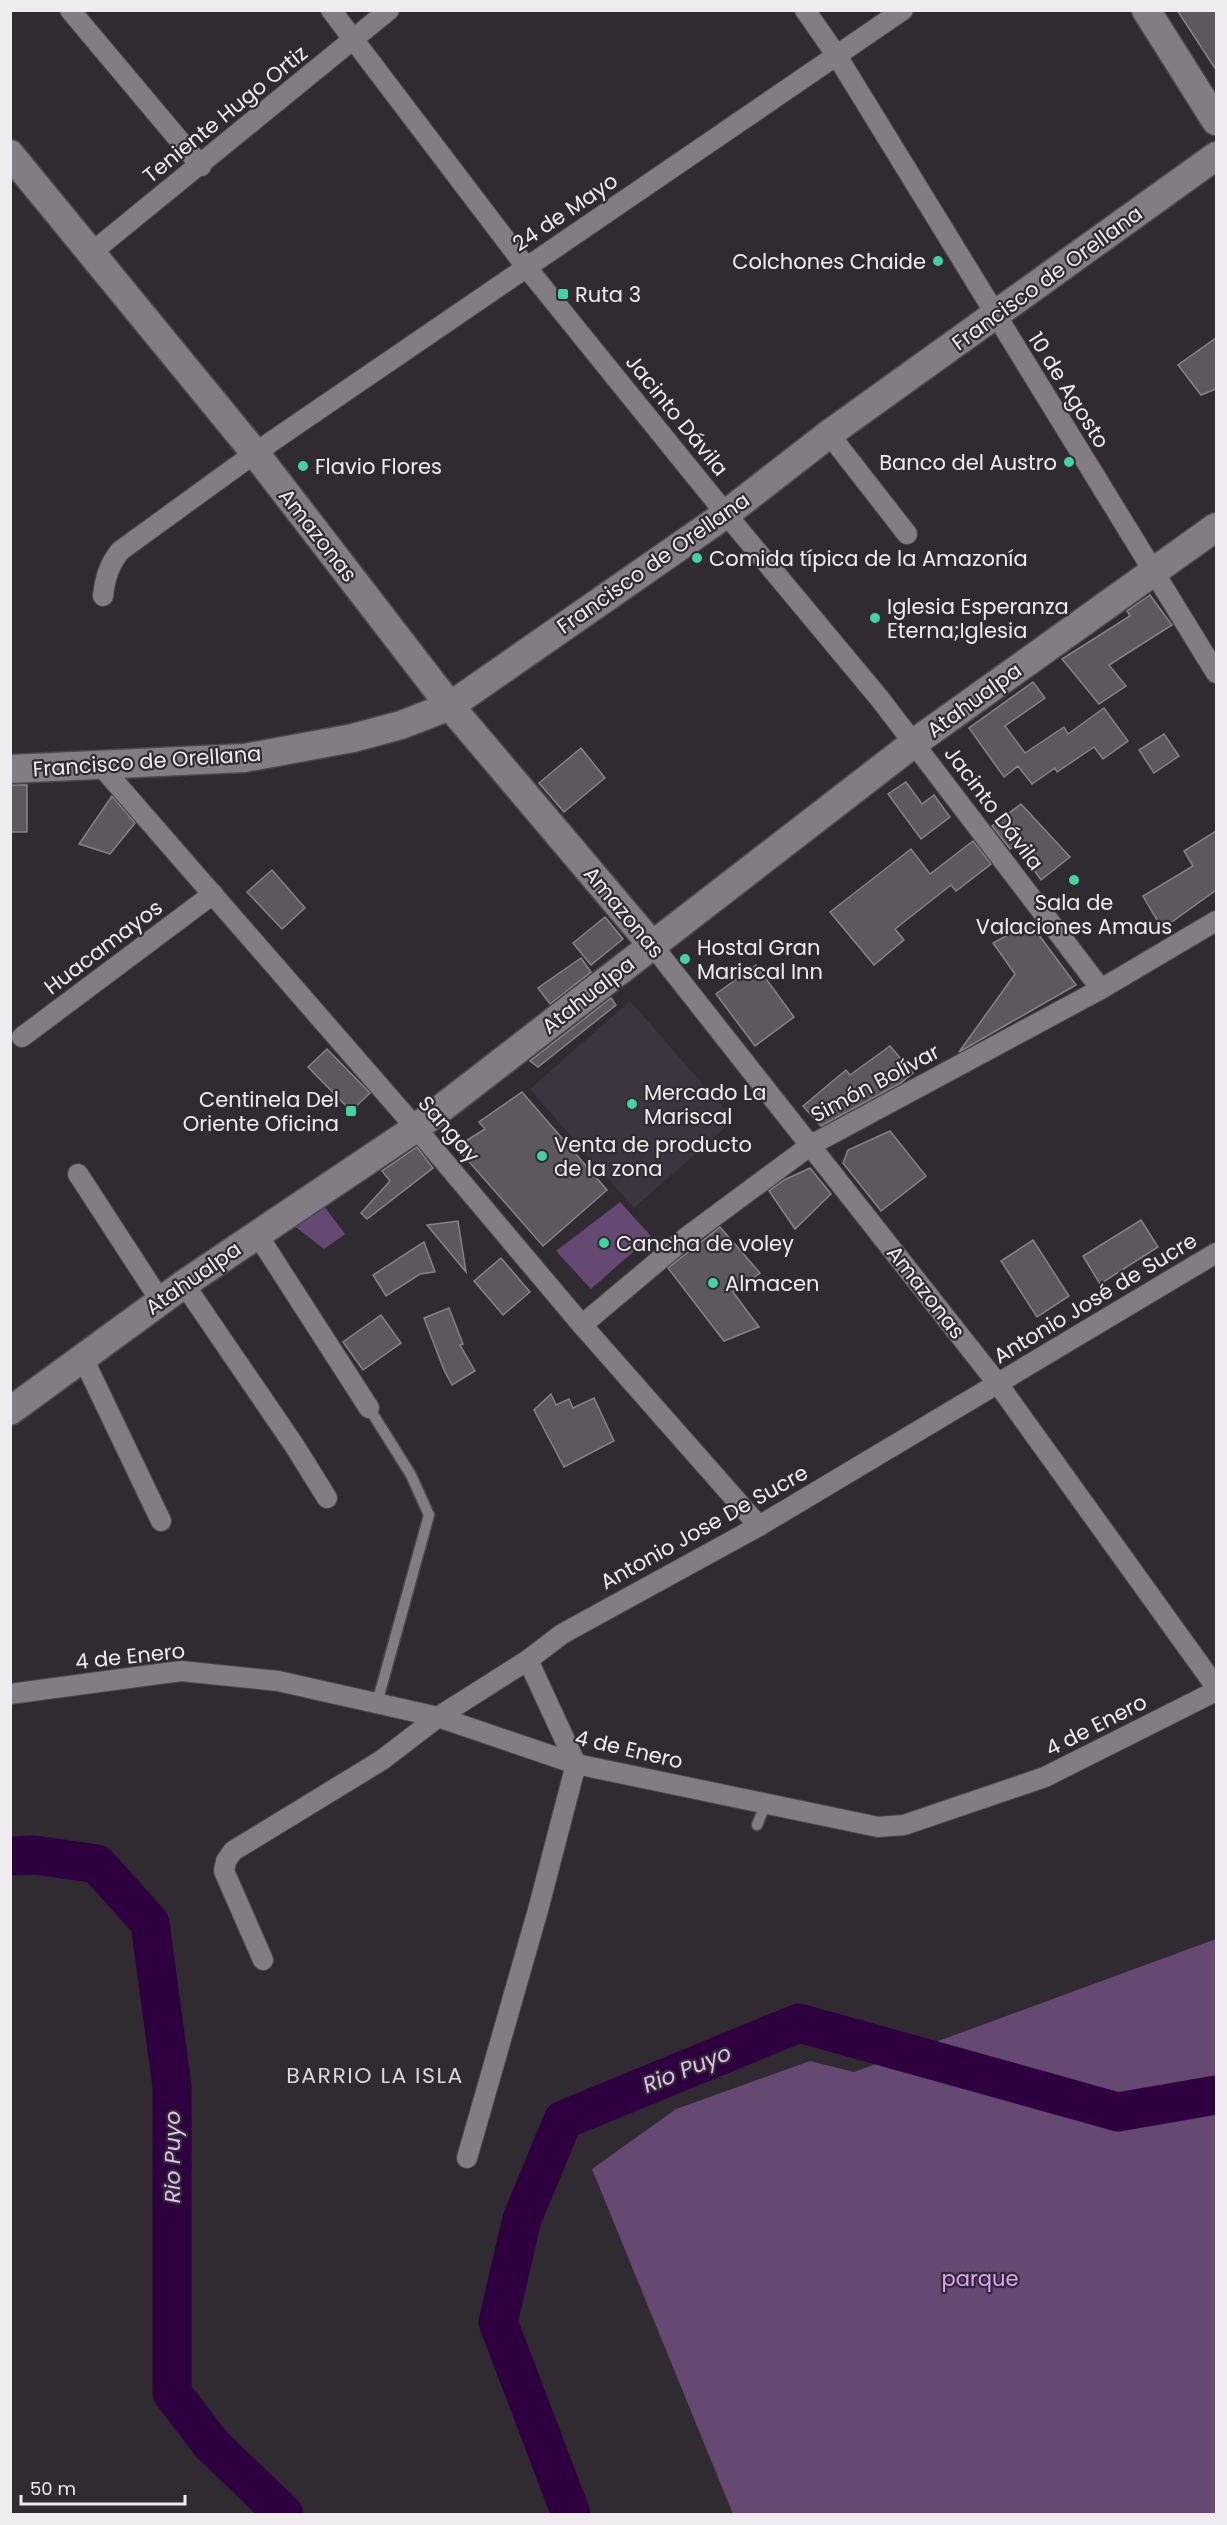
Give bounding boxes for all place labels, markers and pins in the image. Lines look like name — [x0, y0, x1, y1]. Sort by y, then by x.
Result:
place label: Colchones Chaide — [732, 247, 926, 276]
marker: Colchones Chaide — [931, 254, 945, 268]
place label: Ruta 3 — [575, 280, 641, 309]
marker: Ruta 3 — [556, 287, 570, 301]
place label: Banco del Austro — [879, 448, 1057, 477]
place label: Flavio Flores — [315, 452, 442, 481]
marker: Banco del Austro — [1062, 455, 1076, 469]
marker: Flavio Flores — [296, 459, 310, 473]
place label: Comida típica de la Amazonía — [709, 544, 1028, 573]
marker: Comida típica de la Amazonía — [690, 551, 704, 565]
place label: Iglesia Esperanza Eterna;Iglesia — [887, 592, 1069, 645]
marker: Iglesia Esperanza Eterna;Iglesia — [868, 611, 882, 625]
marker: Sala de Valaciones Amaus — [1067, 873, 1081, 887]
place label: Sala de Valaciones Amaus — [976, 888, 1172, 941]
place label: Hostal Gran Mariscal Inn — [697, 933, 823, 986]
marker: Hostal Gran Mariscal Inn — [678, 952, 692, 966]
place label: Mercado La Mariscal — [644, 1078, 766, 1131]
place label: Centinela Del Oriente Oficina — [183, 1085, 339, 1138]
marker: Mercado La Mariscal — [625, 1097, 639, 1111]
marker: Centinela Del Oriente Oficina — [344, 1104, 358, 1118]
place label: Venta de producto de la zona — [554, 1130, 752, 1183]
marker: Venta de producto de la zona — [535, 1149, 549, 1163]
place label: Cancha de voley — [616, 1229, 794, 1258]
marker: Cancha de voley — [597, 1236, 611, 1250]
place label: Almacen — [725, 1269, 819, 1298]
marker: Almacen — [706, 1276, 720, 1290]

